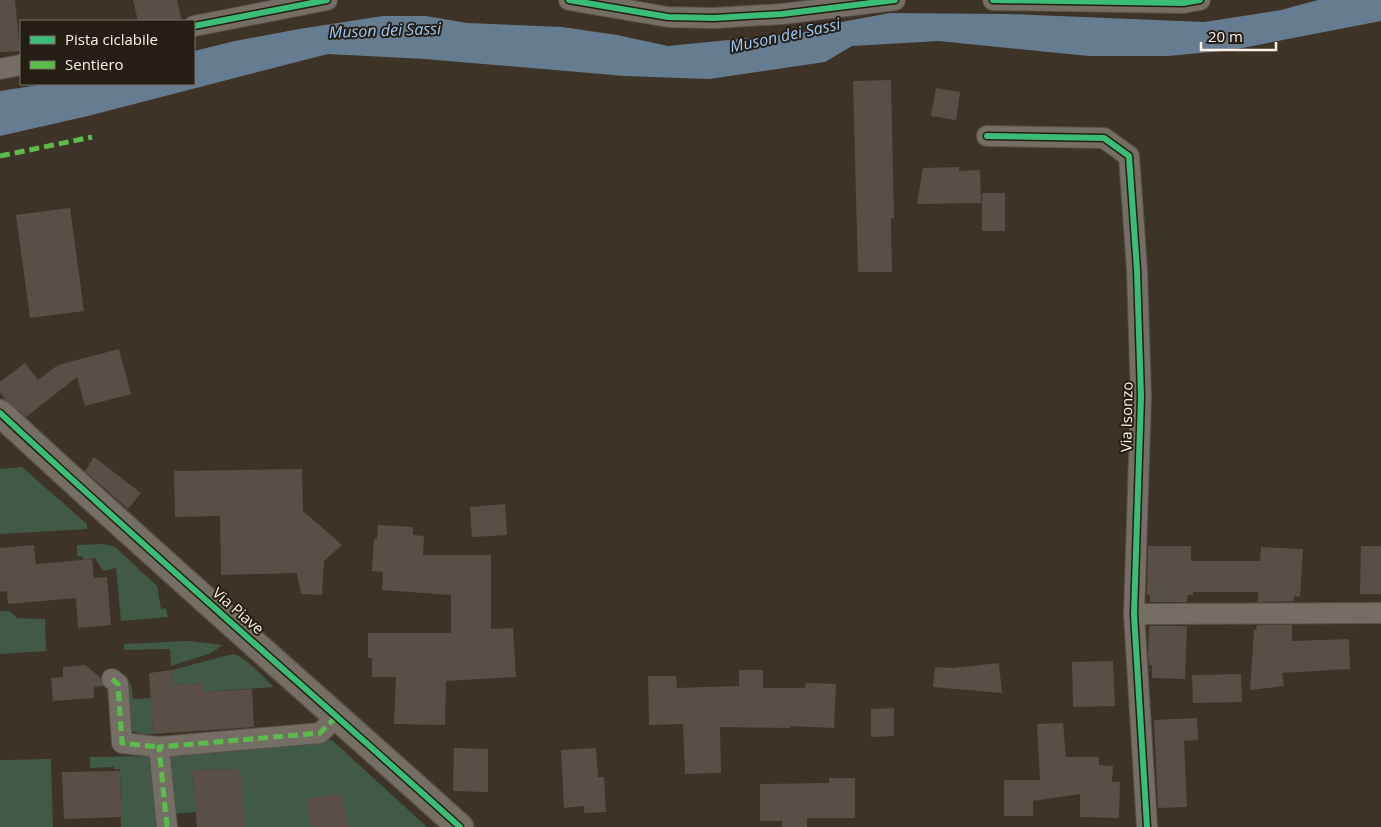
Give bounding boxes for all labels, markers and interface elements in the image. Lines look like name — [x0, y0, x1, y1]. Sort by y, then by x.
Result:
water label: Muson dei Sassi — [728, 12, 843, 57]
water label: Muson dei Sassi — [329, 17, 442, 43]
legend — [20, 20, 195, 85]
scale bar — [1201, 20, 1276, 52]
text: 20 m — [1208, 26, 1243, 46]
text: Pista ciclabile — [65, 29, 158, 49]
text: Sentiero — [65, 54, 124, 74]
street label: Via Isonzo — [1115, 382, 1137, 452]
street label: Via Piave — [209, 582, 269, 638]

